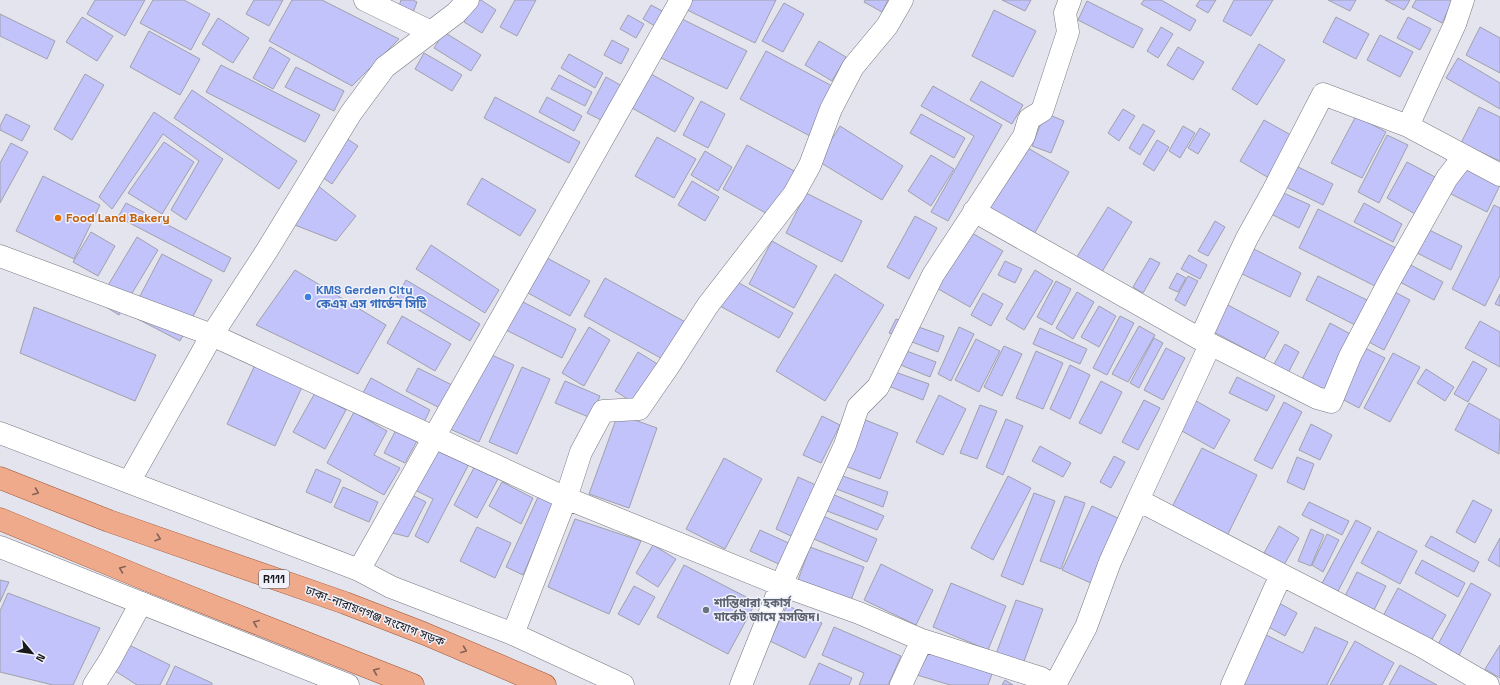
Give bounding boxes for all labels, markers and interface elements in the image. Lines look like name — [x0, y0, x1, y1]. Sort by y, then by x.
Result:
place label: Food Land Bakery — [66, 210, 170, 226]
marker: Food Land Bakery — [53, 213, 63, 223]
place label: KMS Gerden City কেএম এস গার্ডেন সিটি — [316, 282, 427, 312]
marker: KMS Gerden City কেএম এস গার্ডেন সিটি — [303, 292, 313, 302]
one-way arrow — [33, 488, 40, 496]
one-way arrow — [154, 534, 161, 542]
one-way arrow — [119, 566, 126, 574]
road number: R111 — [259, 570, 289, 588]
street label: ঢাকা-নারায়ণগঞ্জ সংযোগ সড়ক — [302, 582, 447, 650]
place label: শান্তিধারা হকার্স মার্কেট জামে মসজিদ। — [713, 595, 820, 625]
marker: শান্তিধারা হকার্স মার্কেট জামে মসজিদ। — [701, 605, 711, 615]
one-way arrow — [252, 620, 259, 628]
north arrow — [12, 633, 52, 673]
one-way arrow — [460, 646, 467, 654]
text: N — [33, 651, 49, 664]
one-way arrow — [373, 668, 380, 676]

